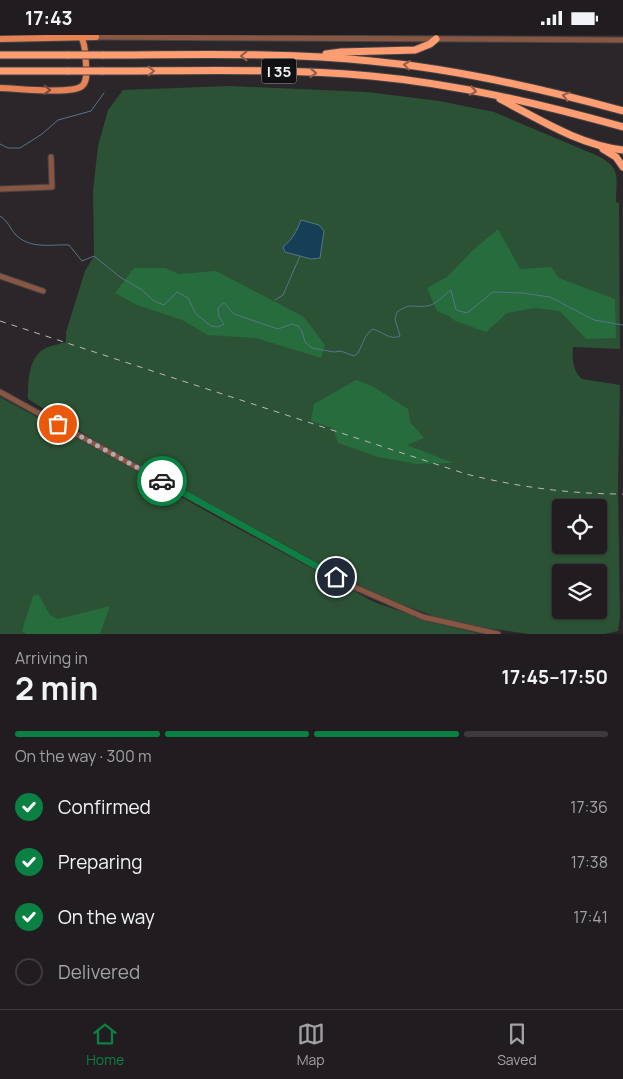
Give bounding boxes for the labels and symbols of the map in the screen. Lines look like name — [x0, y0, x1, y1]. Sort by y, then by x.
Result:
one-way arrow — [240, 51, 248, 61]
road number: I 35 — [262, 59, 296, 83]
one-way arrow — [403, 60, 411, 71]
one-way arrow — [148, 66, 155, 76]
one-way arrow — [310, 67, 318, 78]
one-way arrow — [43, 84, 51, 95]
one-way arrow — [468, 85, 477, 95]
one-way arrow — [562, 91, 571, 102]
pin — [37, 403, 79, 445]
courier — [137, 456, 187, 506]
pin — [315, 556, 357, 598]

